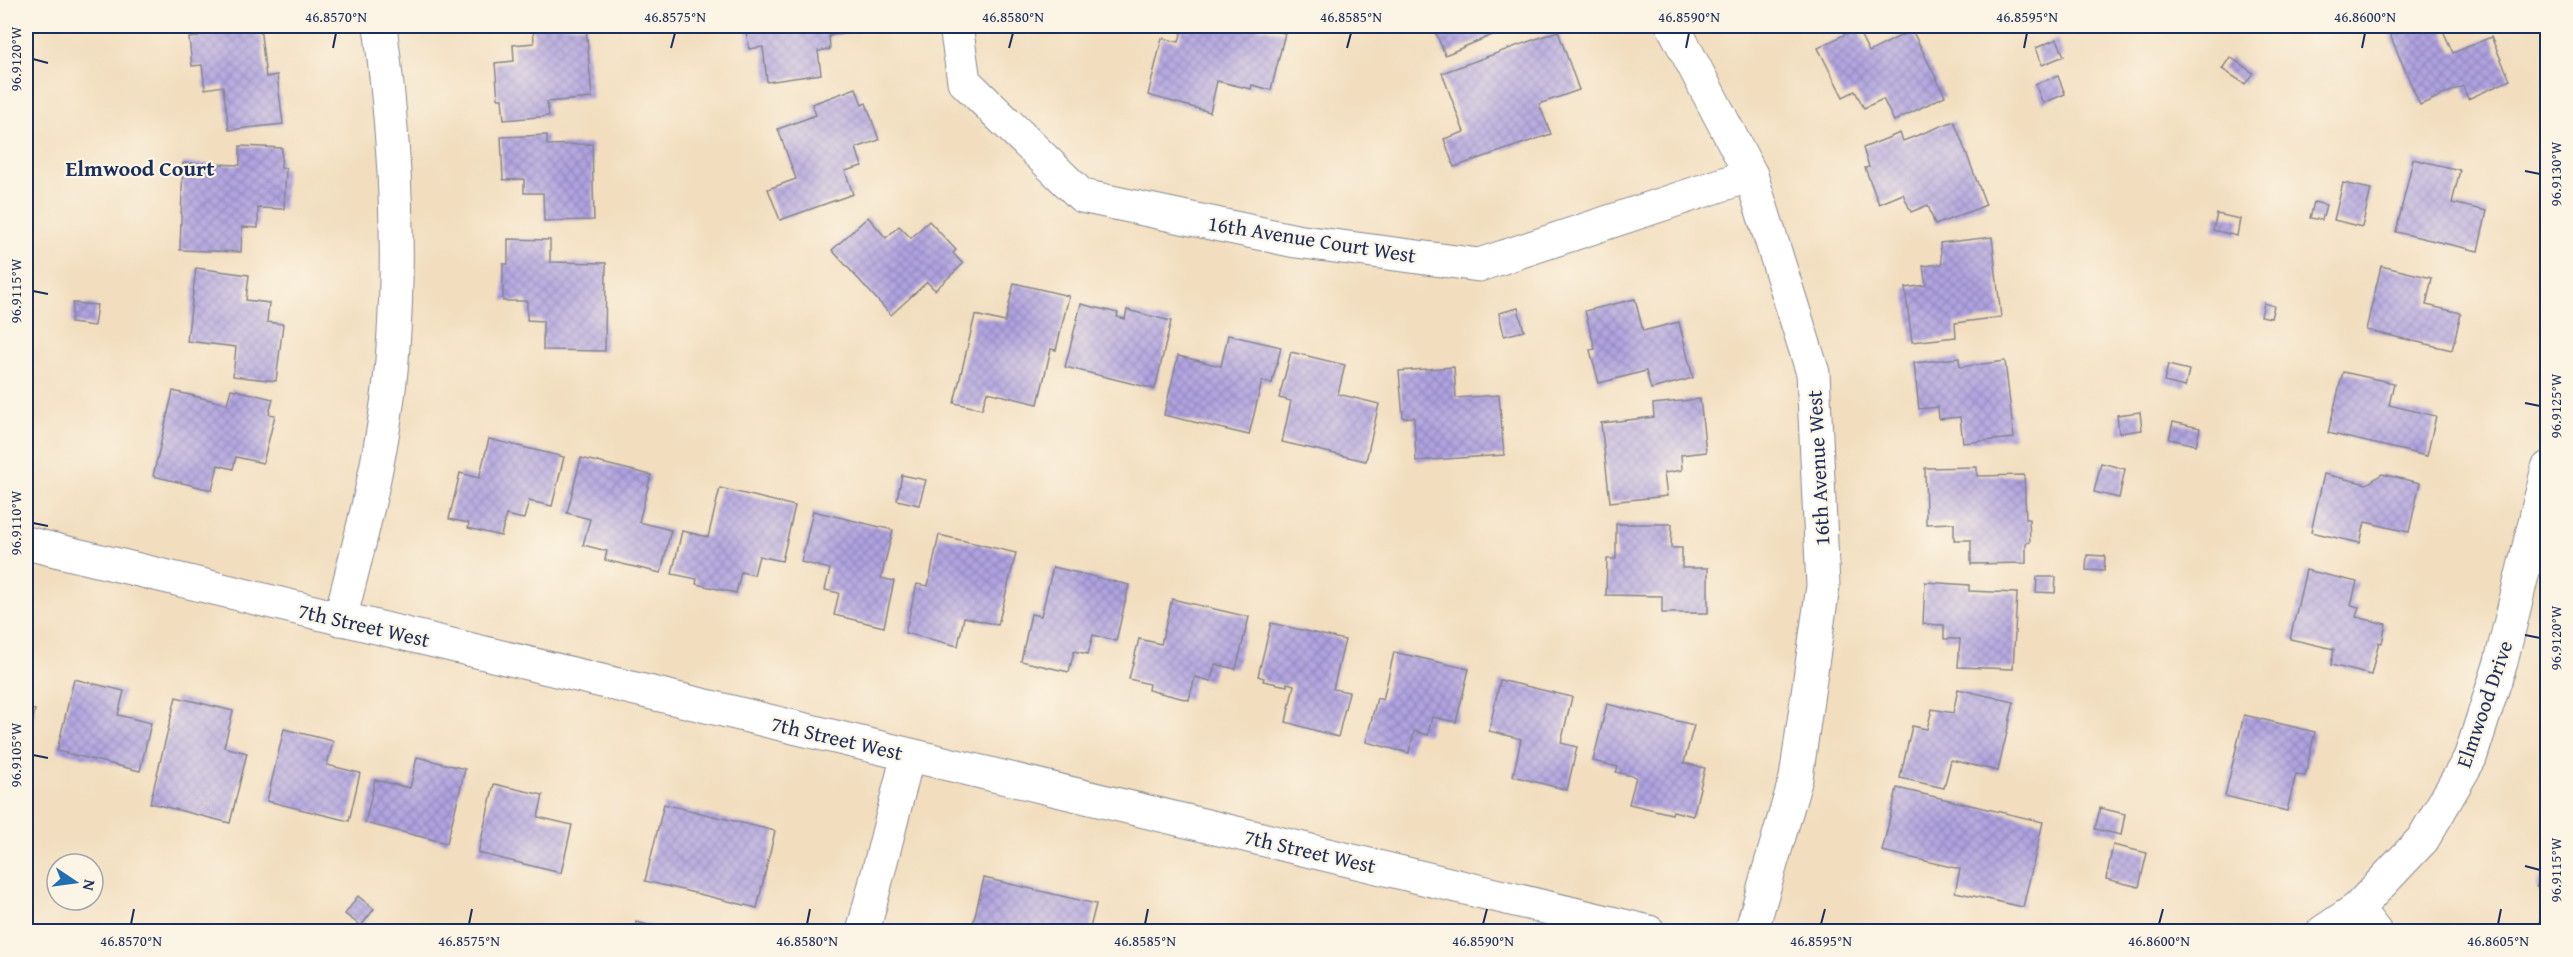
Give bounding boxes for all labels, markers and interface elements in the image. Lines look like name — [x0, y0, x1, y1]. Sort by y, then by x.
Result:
text: 46.8570°N — [305, 6, 367, 27]
text: 46.8575°N — [644, 6, 706, 27]
text: 46.8580°N — [982, 6, 1044, 27]
text: 46.8585°N — [1320, 6, 1382, 27]
text: 46.8590°N — [1658, 6, 1720, 27]
text: 46.8595°N — [1996, 6, 2058, 27]
text: 46.8600°N — [2334, 6, 2396, 27]
text: 96.9120°W — [5, 26, 26, 92]
text: 96.9130°W — [2545, 141, 2566, 207]
district label: Elmwood Court — [65, 152, 215, 184]
street label: 16th Avenue Court West — [1206, 207, 1419, 271]
text: 96.9115°W — [5, 258, 26, 324]
text: 96.9125°W — [2545, 373, 2566, 439]
street label: 16th Avenue West — [1798, 389, 1838, 547]
text: 96.9110°W — [5, 490, 26, 556]
street label: 7th Street West — [295, 595, 433, 655]
text: 96.9120°W — [2545, 605, 2566, 671]
street label: Elmwood Drive — [2448, 636, 2520, 772]
street label: 7th Street West — [768, 708, 906, 768]
text: 96.9105°W — [5, 722, 26, 788]
street label: 7th Street West — [1241, 821, 1379, 881]
text: 96.9115°W — [2545, 837, 2566, 903]
north arrow — [45, 852, 105, 912]
text: N — [77, 877, 103, 894]
text: 46.8570°N — [100, 930, 162, 951]
text: 46.8575°N — [438, 930, 500, 951]
text: 46.8580°N — [776, 930, 838, 951]
text: 46.8585°N — [1114, 930, 1176, 951]
text: 46.8590°N — [1452, 930, 1514, 951]
text: 46.8595°N — [1790, 930, 1852, 951]
text: 46.8600°N — [2128, 930, 2190, 951]
text: 46.8605°N — [2467, 930, 2529, 951]

